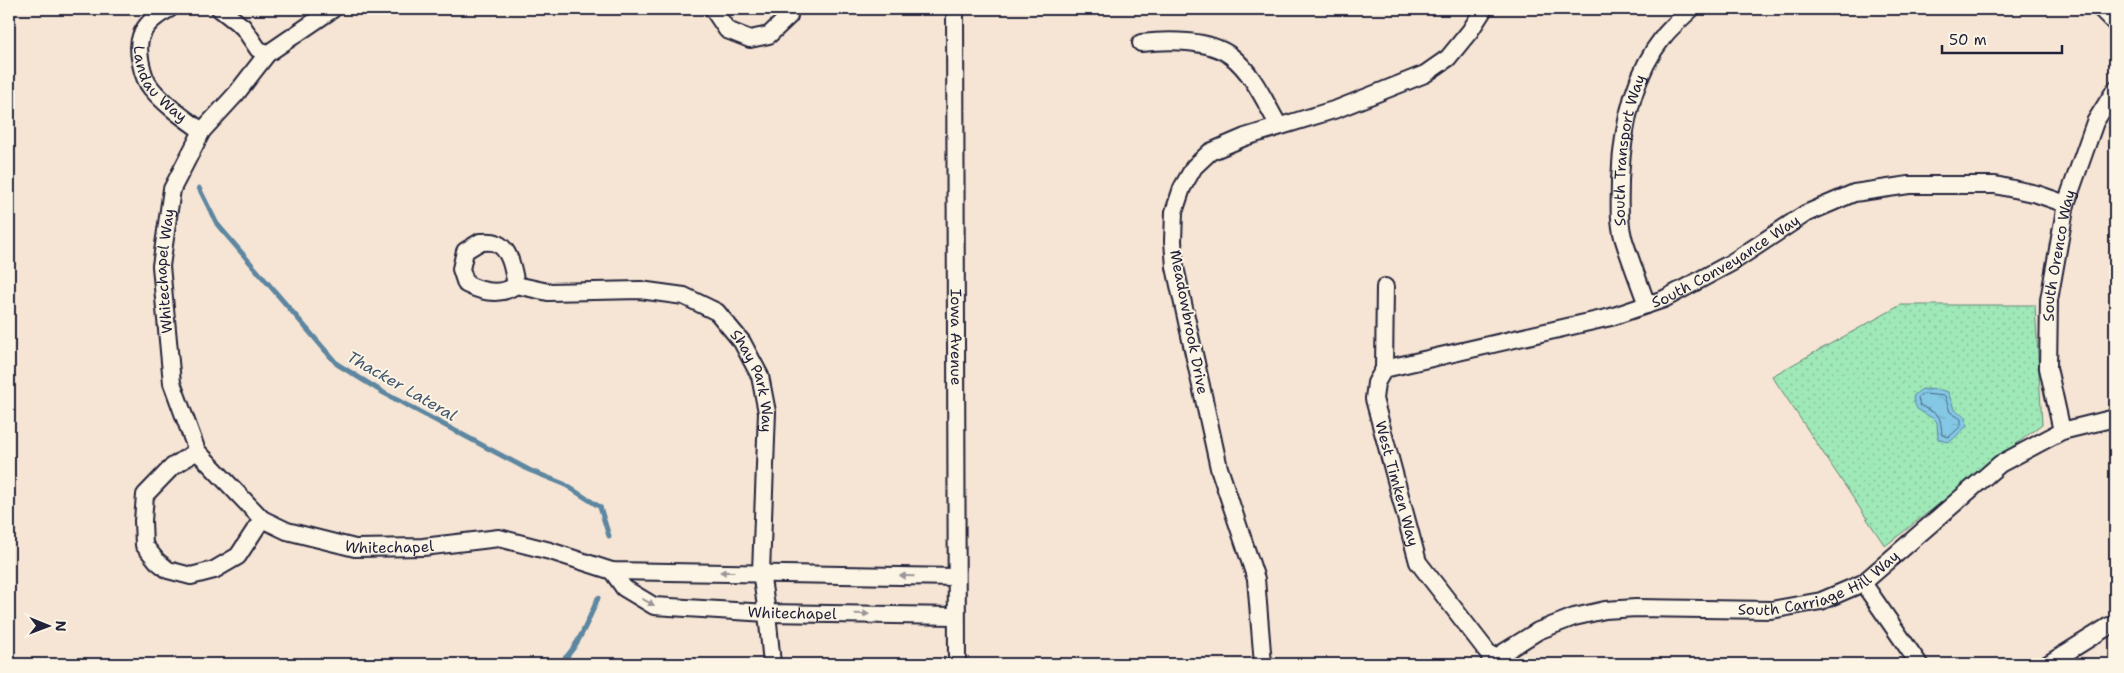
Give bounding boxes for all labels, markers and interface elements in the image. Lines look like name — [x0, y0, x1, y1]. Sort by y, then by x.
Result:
scale bar — [1942, 22, 2062, 54]
text: 50 m — [1949, 30, 1987, 50]
street label: Landau Way — [129, 45, 191, 127]
street label: South Transport Way — [1610, 71, 1650, 227]
street label: South Orenco Way — [2039, 187, 2080, 322]
street label: Whitechapel Way — [151, 207, 179, 334]
street label: South Conveyance Way — [1649, 210, 1804, 312]
street label: Meadowbrook Drive — [1165, 248, 1213, 396]
street label: Iowa Avenue — [946, 289, 966, 385]
street label: Shay Park Way — [726, 325, 777, 433]
water label: Thacker Lateral — [343, 346, 461, 426]
street label: West Timken Way — [1370, 419, 1423, 549]
street label: Whitechapel — [342, 536, 435, 559]
street label: South Carriage Hill Way — [1738, 546, 1903, 620]
one-way arrow — [719, 568, 735, 576]
one-way arrow — [899, 572, 915, 580]
one-way arrow — [641, 598, 655, 606]
north arrow — [22, 600, 72, 650]
street label: Whitechapel — [747, 602, 837, 624]
one-way arrow — [854, 610, 870, 618]
text: N — [52, 621, 70, 632]

